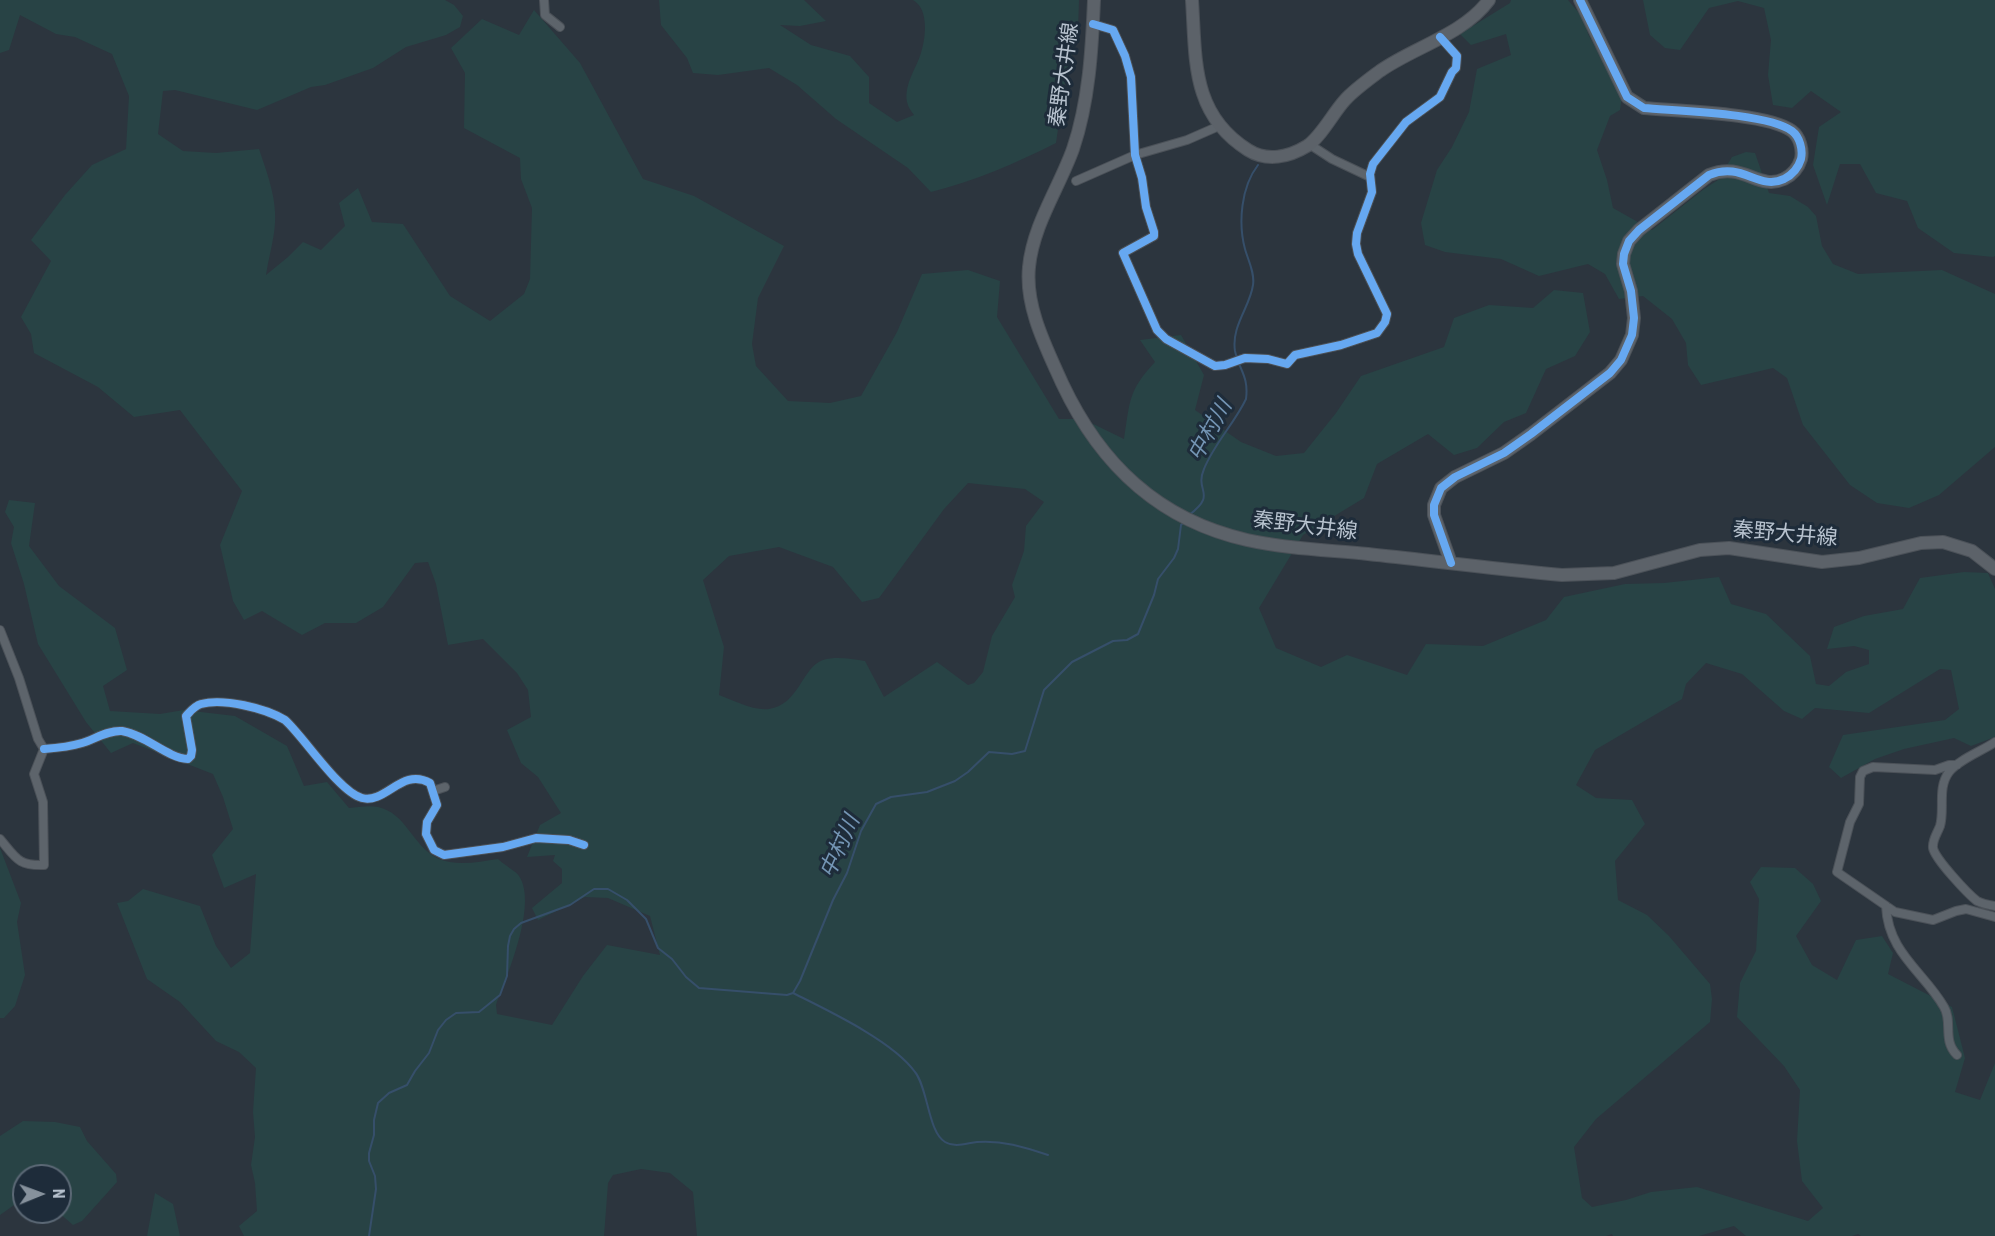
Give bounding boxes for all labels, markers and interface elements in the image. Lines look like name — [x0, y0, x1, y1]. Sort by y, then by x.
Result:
street label: 秦野大井線 — [1045, 21, 1085, 129]
water label: 中村川 — [1183, 396, 1239, 466]
street label: 秦野大井線 — [1251, 508, 1359, 546]
street label: 秦野大井線 — [1732, 518, 1838, 552]
water label: 中村川 — [816, 811, 866, 883]
north arrow — [12, 1164, 72, 1224]
text: N — [49, 1189, 68, 1199]

